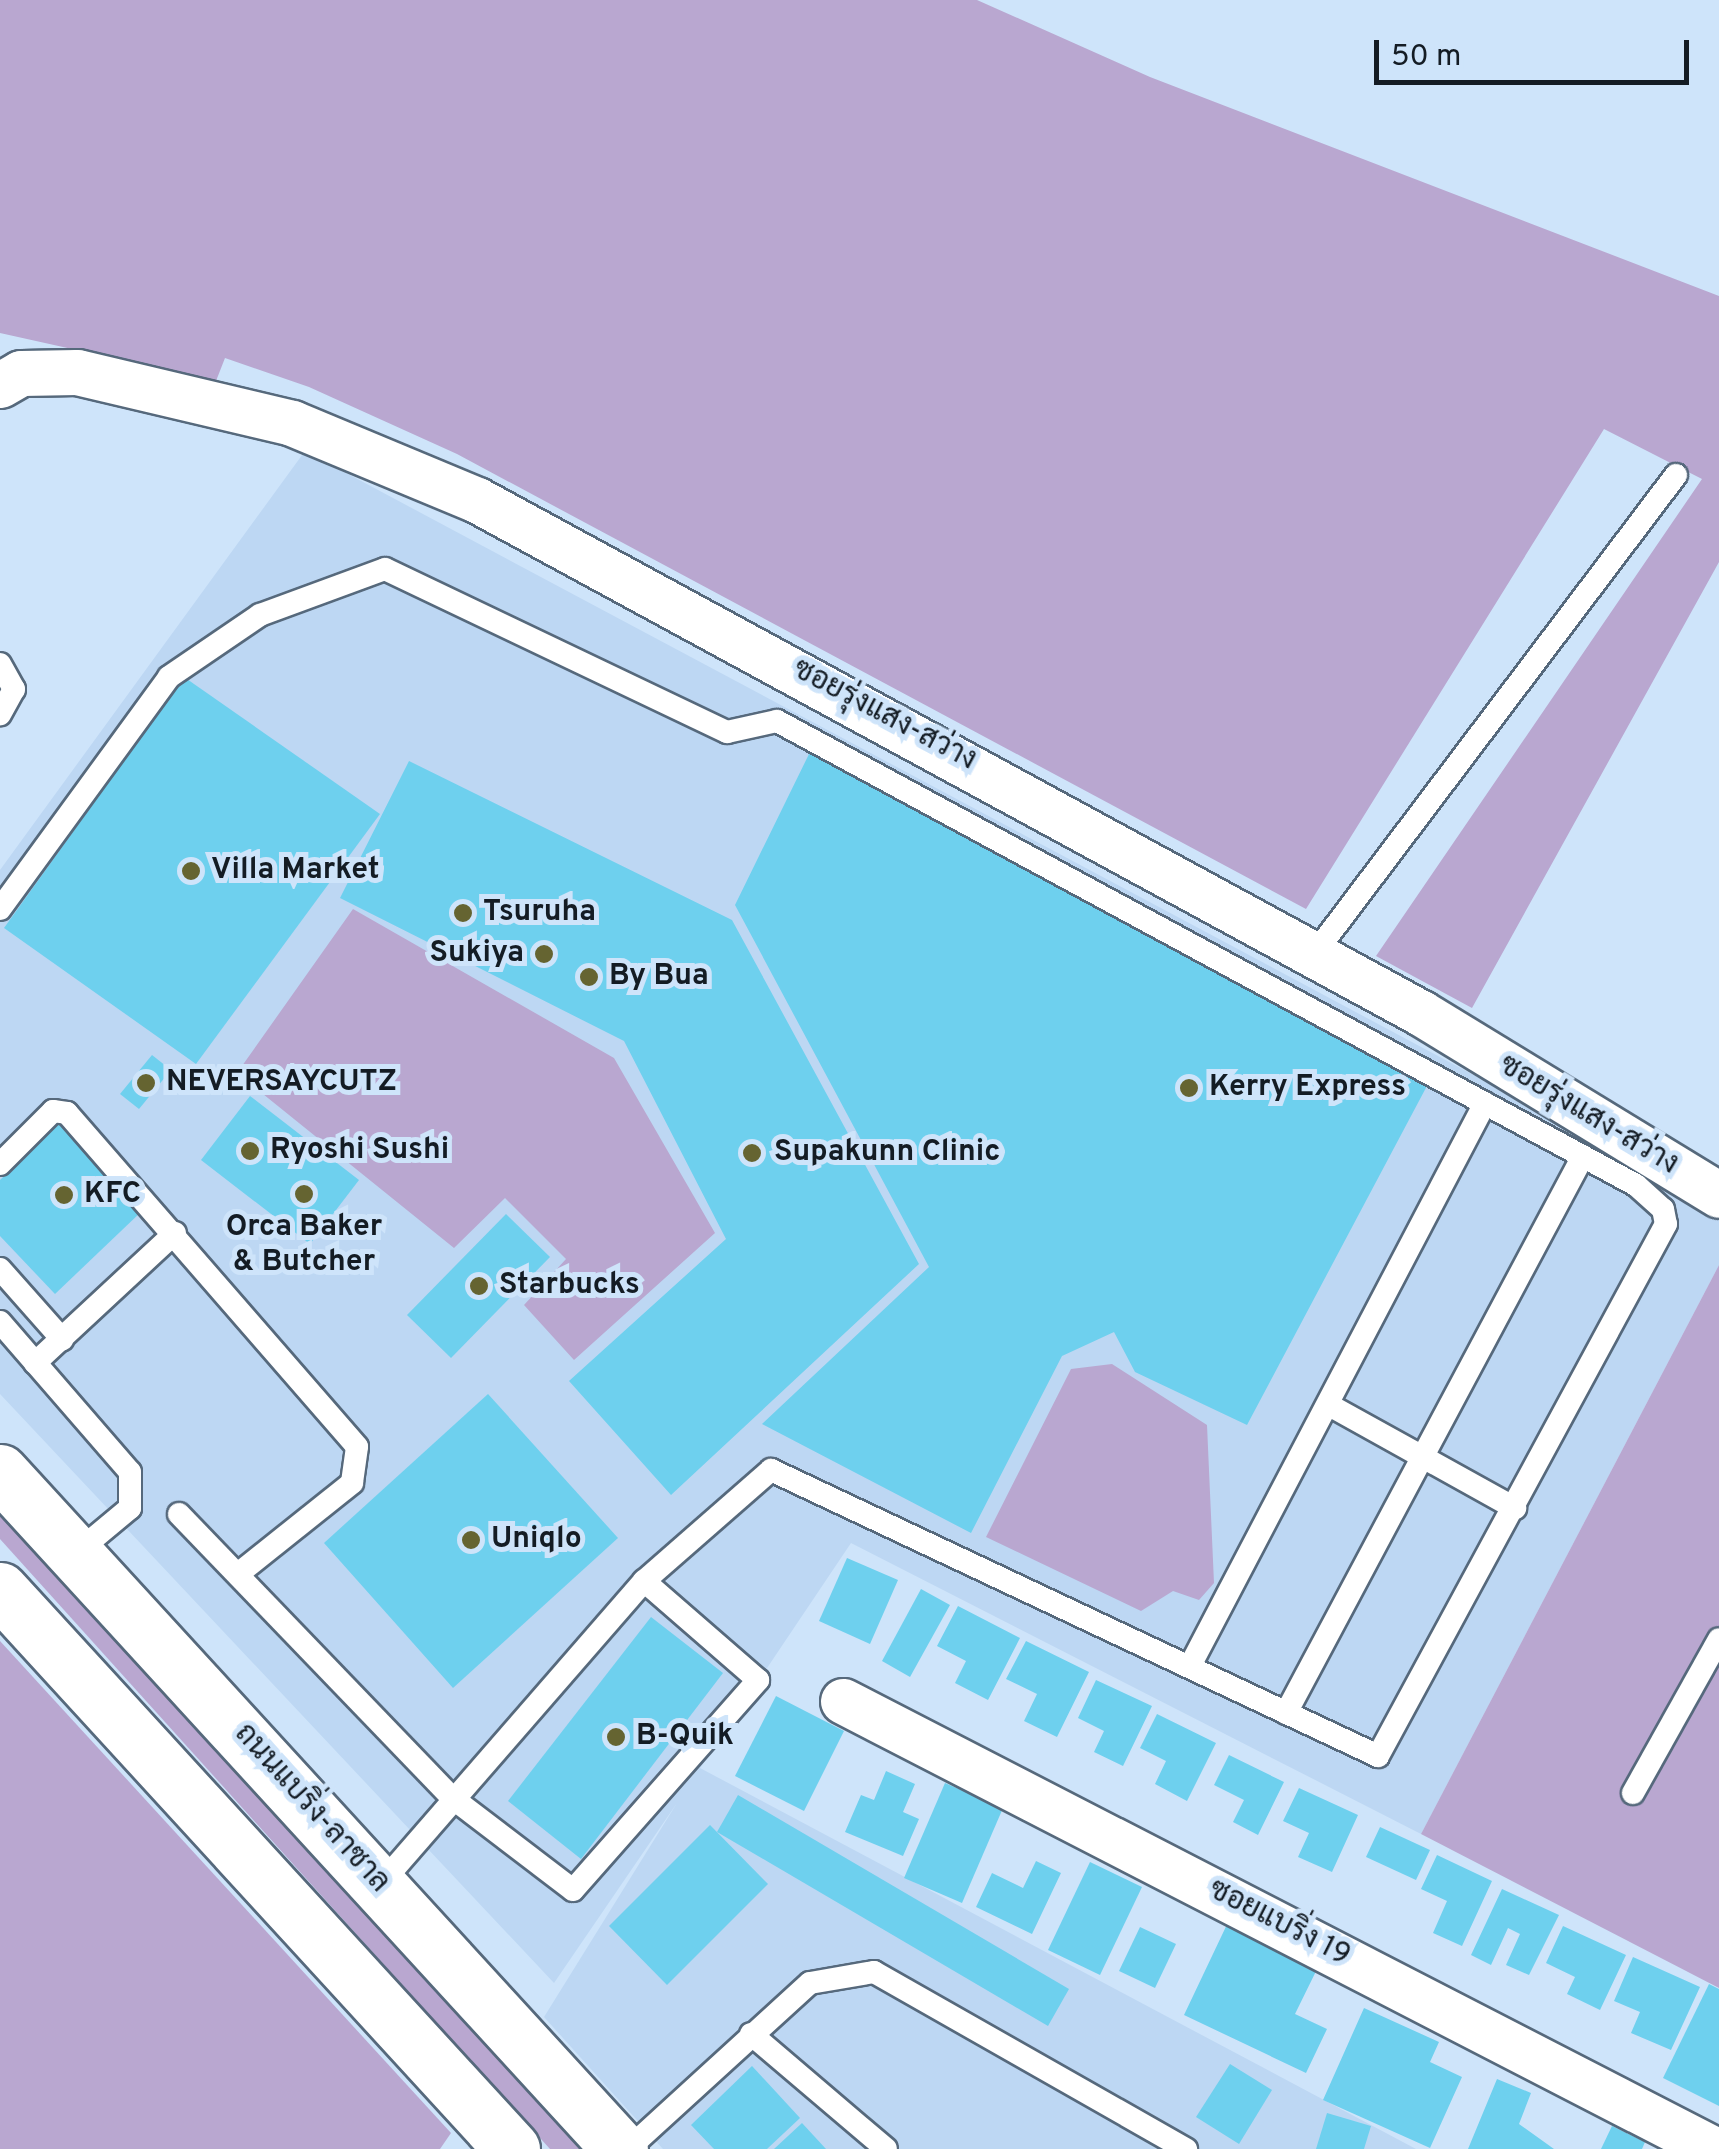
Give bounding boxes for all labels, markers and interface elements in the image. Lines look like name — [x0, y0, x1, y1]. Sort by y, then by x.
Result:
scale bar — [1379, 20, 1694, 82]
text: 50 m — [1391, 39, 1461, 76]
street label: ซอยรุ่งแสง-สว่าง — [786, 653, 982, 779]
place label: Villa Market — [211, 853, 380, 889]
marker: Villa Market — [180, 860, 202, 882]
place label: Tsuruha — [483, 895, 596, 931]
marker: Tsuruha — [452, 902, 474, 924]
place label: Sukiya — [430, 936, 524, 972]
marker: Sukiya — [533, 943, 555, 965]
place label: By Bua — [609, 959, 709, 995]
marker: By Bua — [578, 966, 600, 988]
street label: ซอยรุ่งแสง-สว่าง — [1492, 1048, 1684, 1184]
place label: NEVERSAYCUTZ — [166, 1065, 397, 1101]
place label: Kerry Express — [1209, 1070, 1406, 1106]
marker: NEVERSAYCUTZ — [135, 1072, 157, 1094]
marker: Kerry Express — [1178, 1077, 1200, 1099]
place label: Ryoshi Sushi — [270, 1133, 449, 1169]
place label: Supakunn Clinic — [774, 1135, 1001, 1171]
marker: Ryoshi Sushi — [239, 1140, 261, 1162]
marker: Supakunn Clinic — [739, 1140, 765, 1166]
place label: KFC — [84, 1177, 141, 1213]
marker: Orca Baker & Butcher — [293, 1183, 315, 1205]
marker: KFC — [53, 1184, 75, 1206]
place label: Orca Baker & Butcher — [226, 1210, 382, 1280]
place label: Starbucks — [499, 1268, 640, 1304]
marker: Starbucks — [468, 1275, 490, 1297]
place label: Uniqlo — [491, 1522, 582, 1558]
marker: Uniqlo — [460, 1529, 482, 1551]
street label: ถนนแบริ่ง-ลาซาล — [226, 1717, 396, 1901]
place label: B-Quik — [636, 1719, 734, 1755]
marker: B-Quik — [605, 1726, 627, 1748]
street label: ซอยแบริ่ง 19 — [1202, 1873, 1356, 1975]

